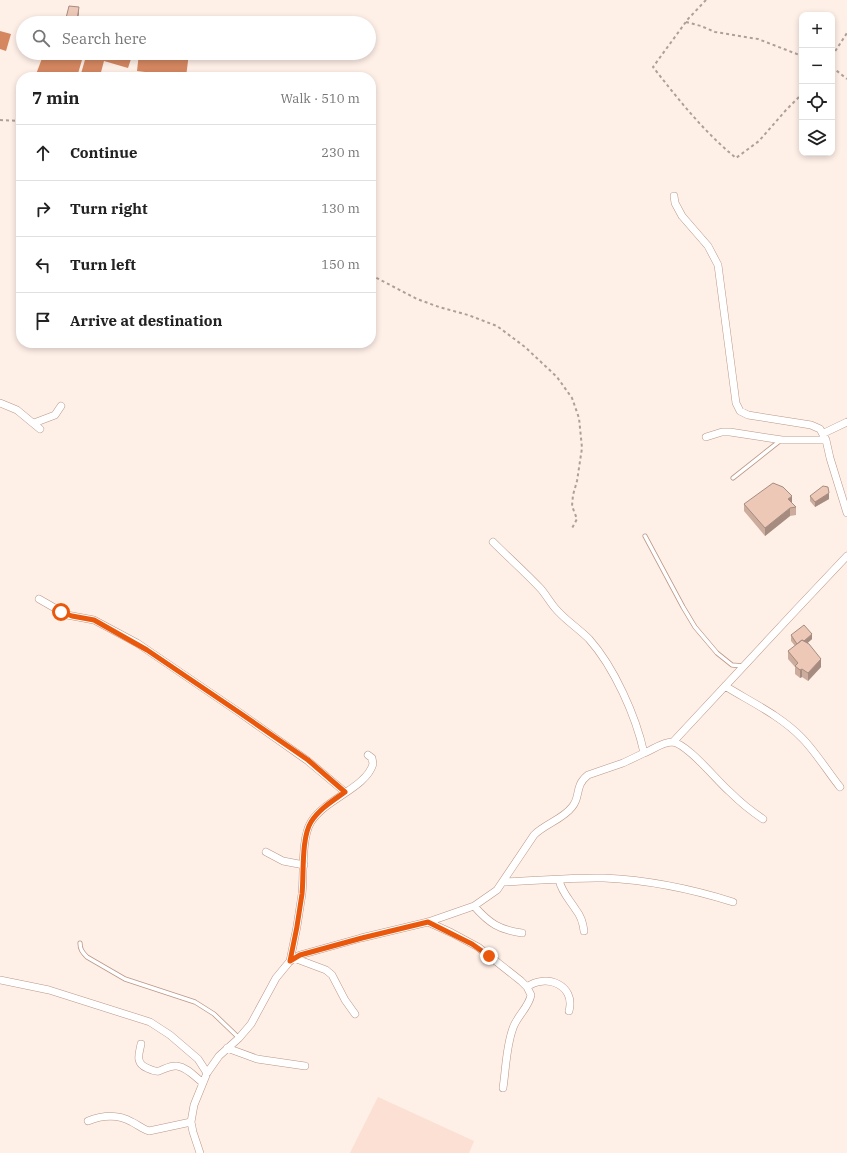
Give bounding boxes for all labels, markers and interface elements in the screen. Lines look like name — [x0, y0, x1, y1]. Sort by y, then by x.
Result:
map controls — [799, 12, 835, 156]
button: + — [799, 12, 835, 48]
search box — [16, 16, 376, 60]
icon: search — [30, 27, 52, 49]
text: Search here — [62, 29, 147, 48]
button: − — [799, 48, 835, 84]
button: locate — [799, 84, 835, 120]
text: 7 min — [32, 87, 80, 109]
text: Walk · 510 m — [281, 90, 360, 107]
button: layers — [799, 120, 835, 156]
icon: ahead — [32, 142, 54, 164]
text: Continue — [70, 143, 137, 162]
text: 230 m — [321, 144, 360, 161]
icon: right — [32, 198, 54, 220]
text: Turn right — [70, 199, 148, 218]
text: 130 m — [321, 200, 360, 217]
icon: left — [32, 254, 54, 276]
text: Turn left — [70, 255, 136, 274]
text: 150 m — [321, 256, 360, 273]
icon: arrive — [32, 310, 54, 332]
text: Arrive at destination — [70, 311, 222, 330]
route start — [52, 603, 70, 621]
route end — [480, 947, 498, 965]

